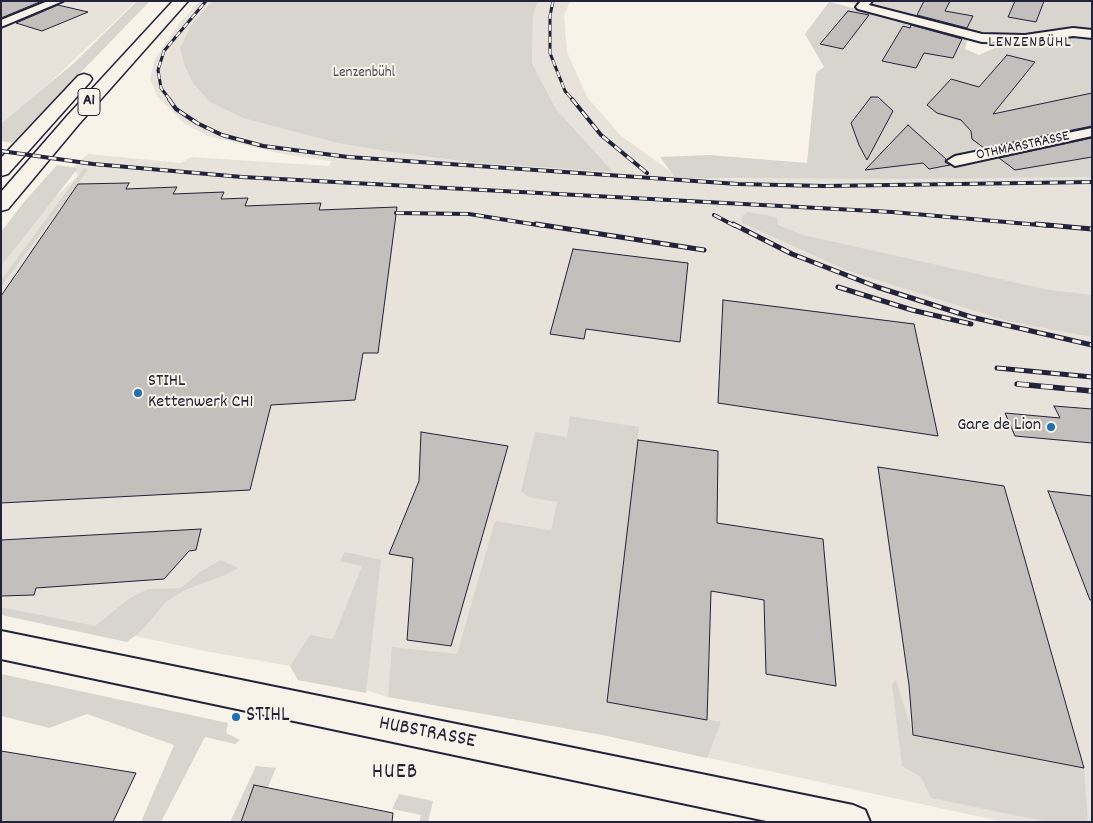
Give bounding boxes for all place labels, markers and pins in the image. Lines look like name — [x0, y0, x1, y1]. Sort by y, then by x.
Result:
place label: STIHL Kettenwerk CH1 — [148, 372, 253, 414]
marker: STIHL Kettenwerk CH1 — [132, 387, 144, 399]
place label: Gare de Lion — [957, 416, 1041, 438]
marker: Gare de Lion — [1045, 421, 1057, 433]
place label: STIHL — [246, 704, 290, 730]
marker: STIHL — [230, 711, 242, 723]

